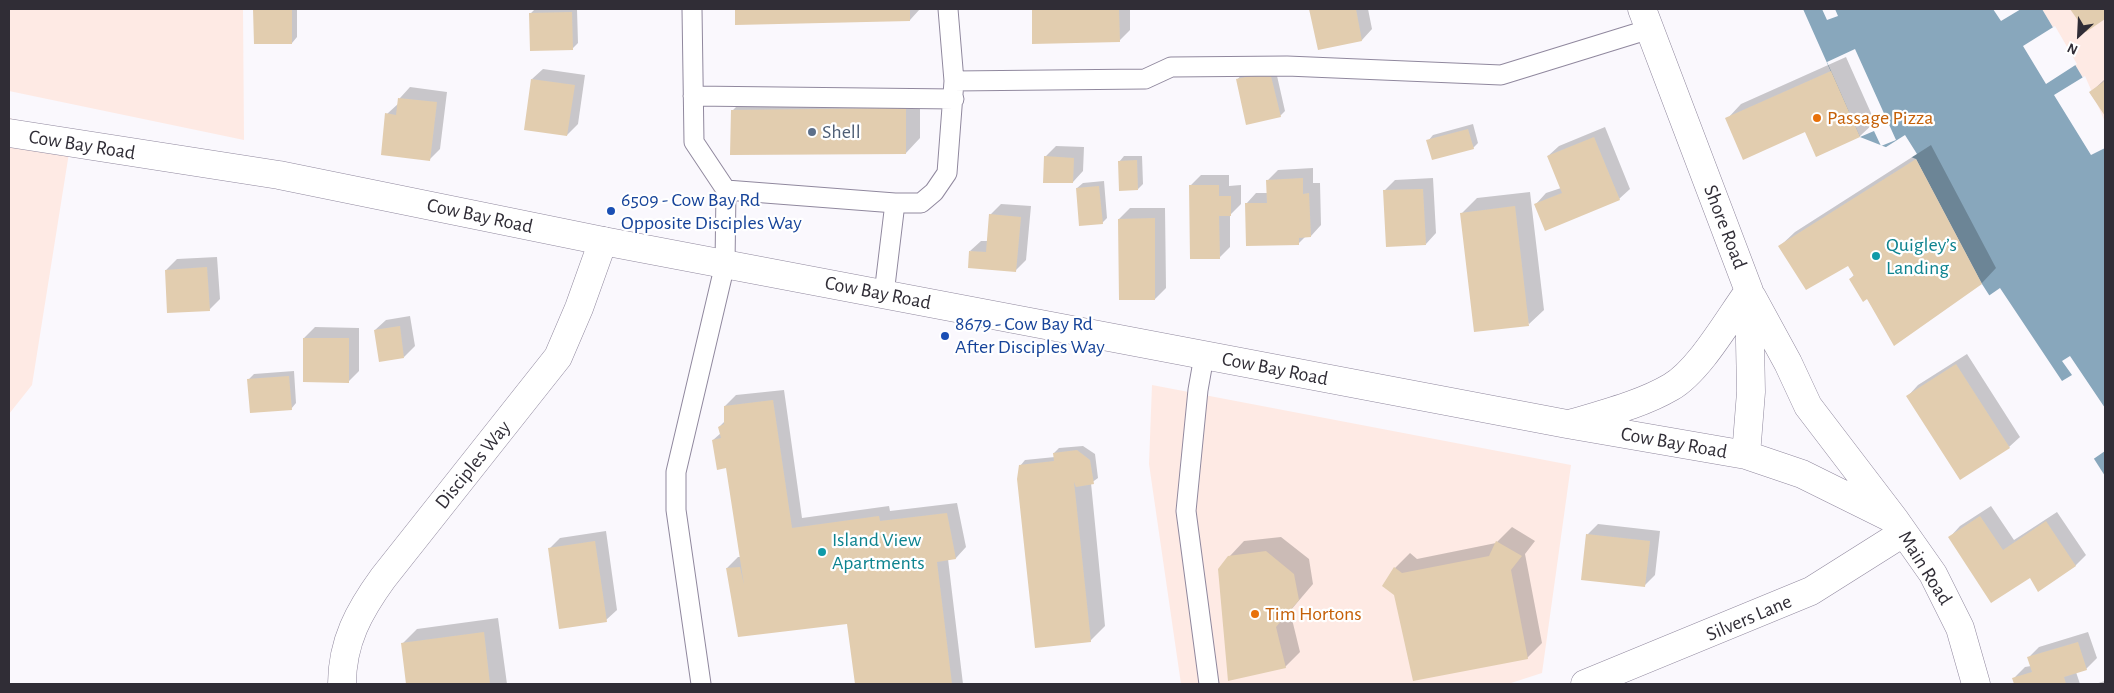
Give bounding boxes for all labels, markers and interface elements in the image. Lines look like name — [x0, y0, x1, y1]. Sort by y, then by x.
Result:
north arrow — [2054, 10, 2104, 60]
text: N — [2065, 40, 2080, 57]
place label: Passage Pizza — [1827, 106, 1933, 130]
marker: Passage Pizza — [1811, 112, 1823, 124]
place label: Shell — [822, 120, 861, 144]
street label: Cow Bay Road — [27, 125, 137, 165]
marker: Shell — [806, 126, 818, 138]
street label: Shore Road — [1698, 182, 1752, 272]
place label: 6509 - Cow Bay Rd Opposite Disciples Way — [621, 188, 802, 235]
street label: Cow Bay Road — [425, 193, 535, 239]
marker: 6509 - Cow Bay Rd Opposite Disciples Way — [605, 205, 617, 217]
place label: Quigley’s Landing — [1886, 233, 1957, 280]
marker: Quigley’s Landing — [1870, 250, 1882, 262]
street label: Cow Bay Road — [823, 271, 933, 315]
place label: 8679 - Cow Bay Rd After Disciples Way — [955, 312, 1105, 359]
marker: 8679 - Cow Bay Rd After Disciples Way — [939, 330, 951, 342]
street label: Cow Bay Road — [1220, 347, 1330, 391]
street label: Disciples Way — [430, 416, 516, 514]
street label: Cow Bay Road — [1619, 422, 1729, 464]
street label: Main Road — [1893, 526, 1957, 610]
place label: Island View Apartments — [832, 528, 925, 575]
marker: Island View Apartments — [816, 546, 828, 558]
street label: Silvers Lane — [1703, 589, 1795, 647]
place label: Tim Hortons — [1265, 602, 1362, 626]
marker: Tim Hortons — [1249, 608, 1261, 620]

